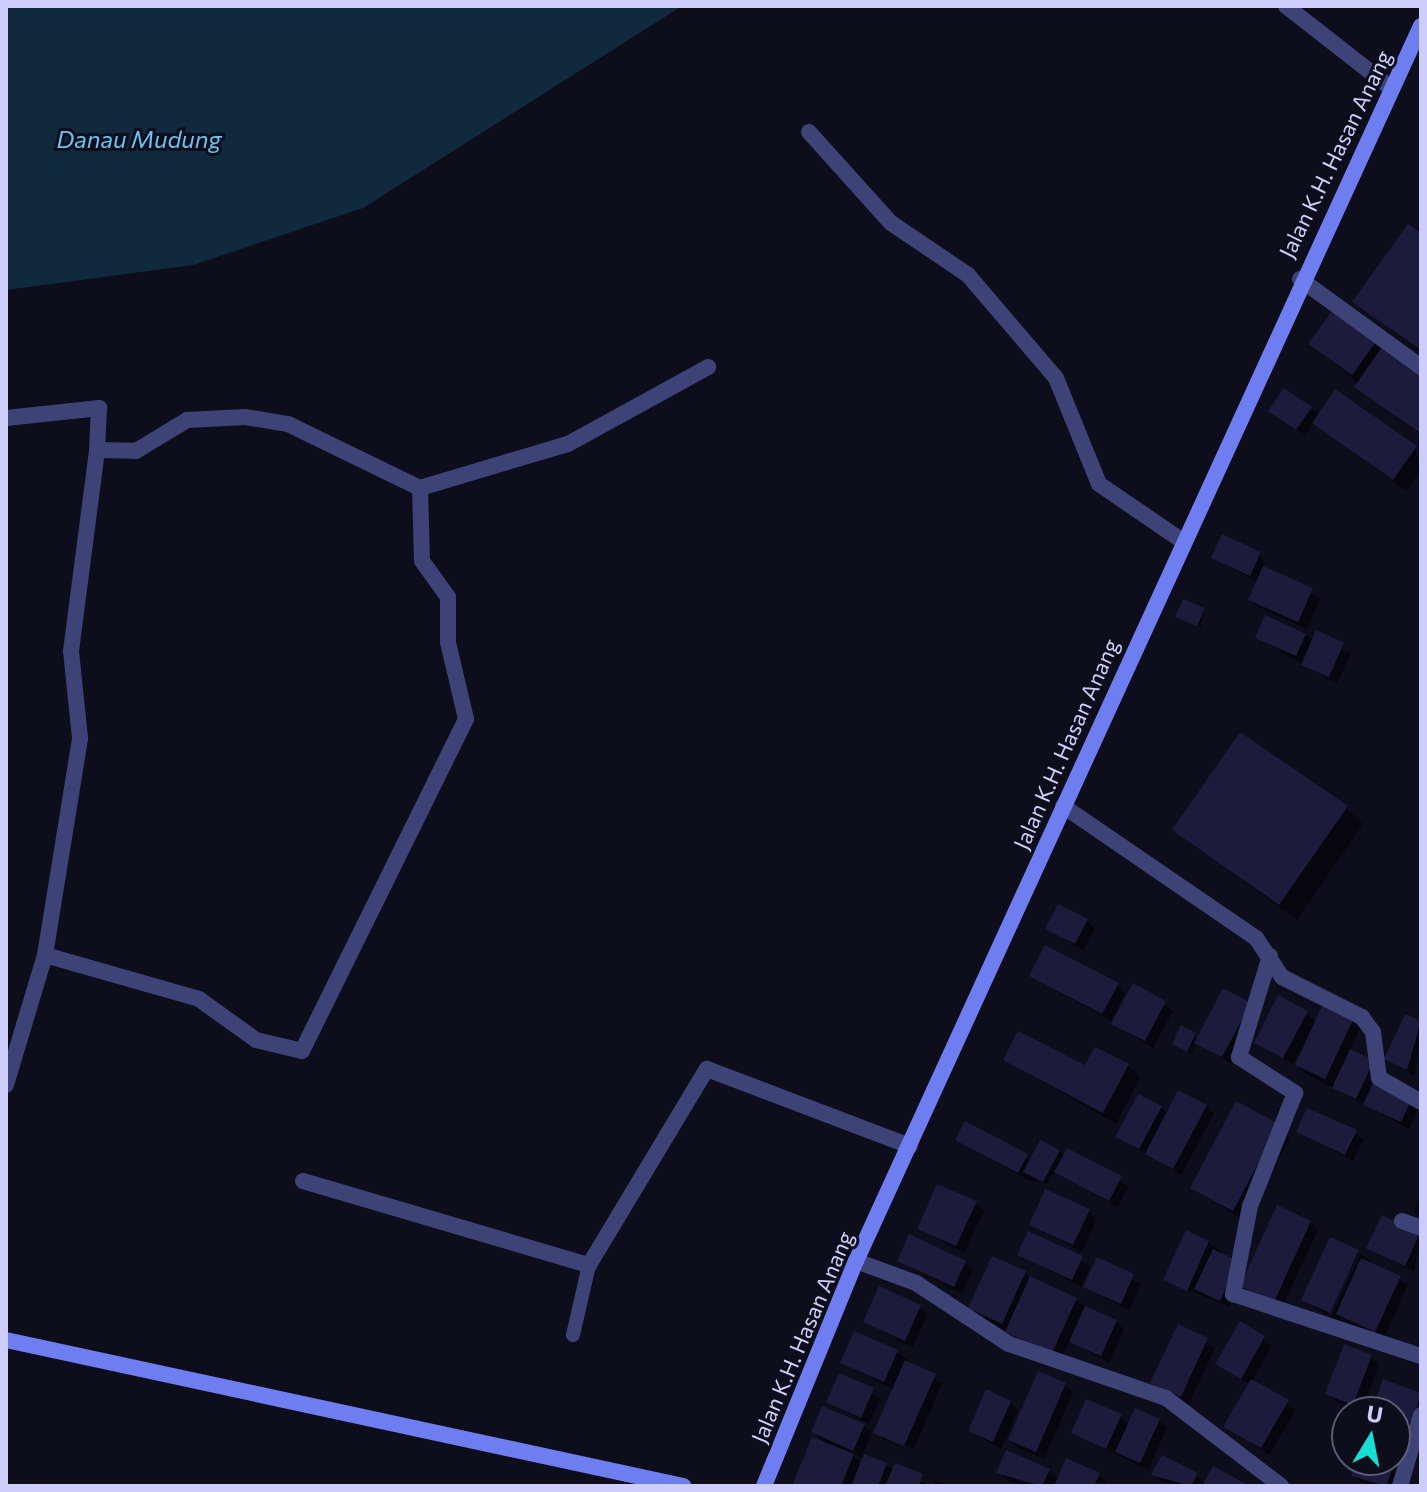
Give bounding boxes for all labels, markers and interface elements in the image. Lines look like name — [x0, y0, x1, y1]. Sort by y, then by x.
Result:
street label: Jalan K.H. Hasan Anang — [1273, 46, 1397, 262]
water label: Danau Mudung — [57, 125, 221, 153]
street label: Jalan K.H. Hasan Anang — [1008, 635, 1124, 853]
street label: Jalan K.H. Hasan Anang — [745, 1227, 859, 1447]
north arrow — [1331, 1396, 1411, 1476]
text: U — [1365, 1399, 1385, 1429]

